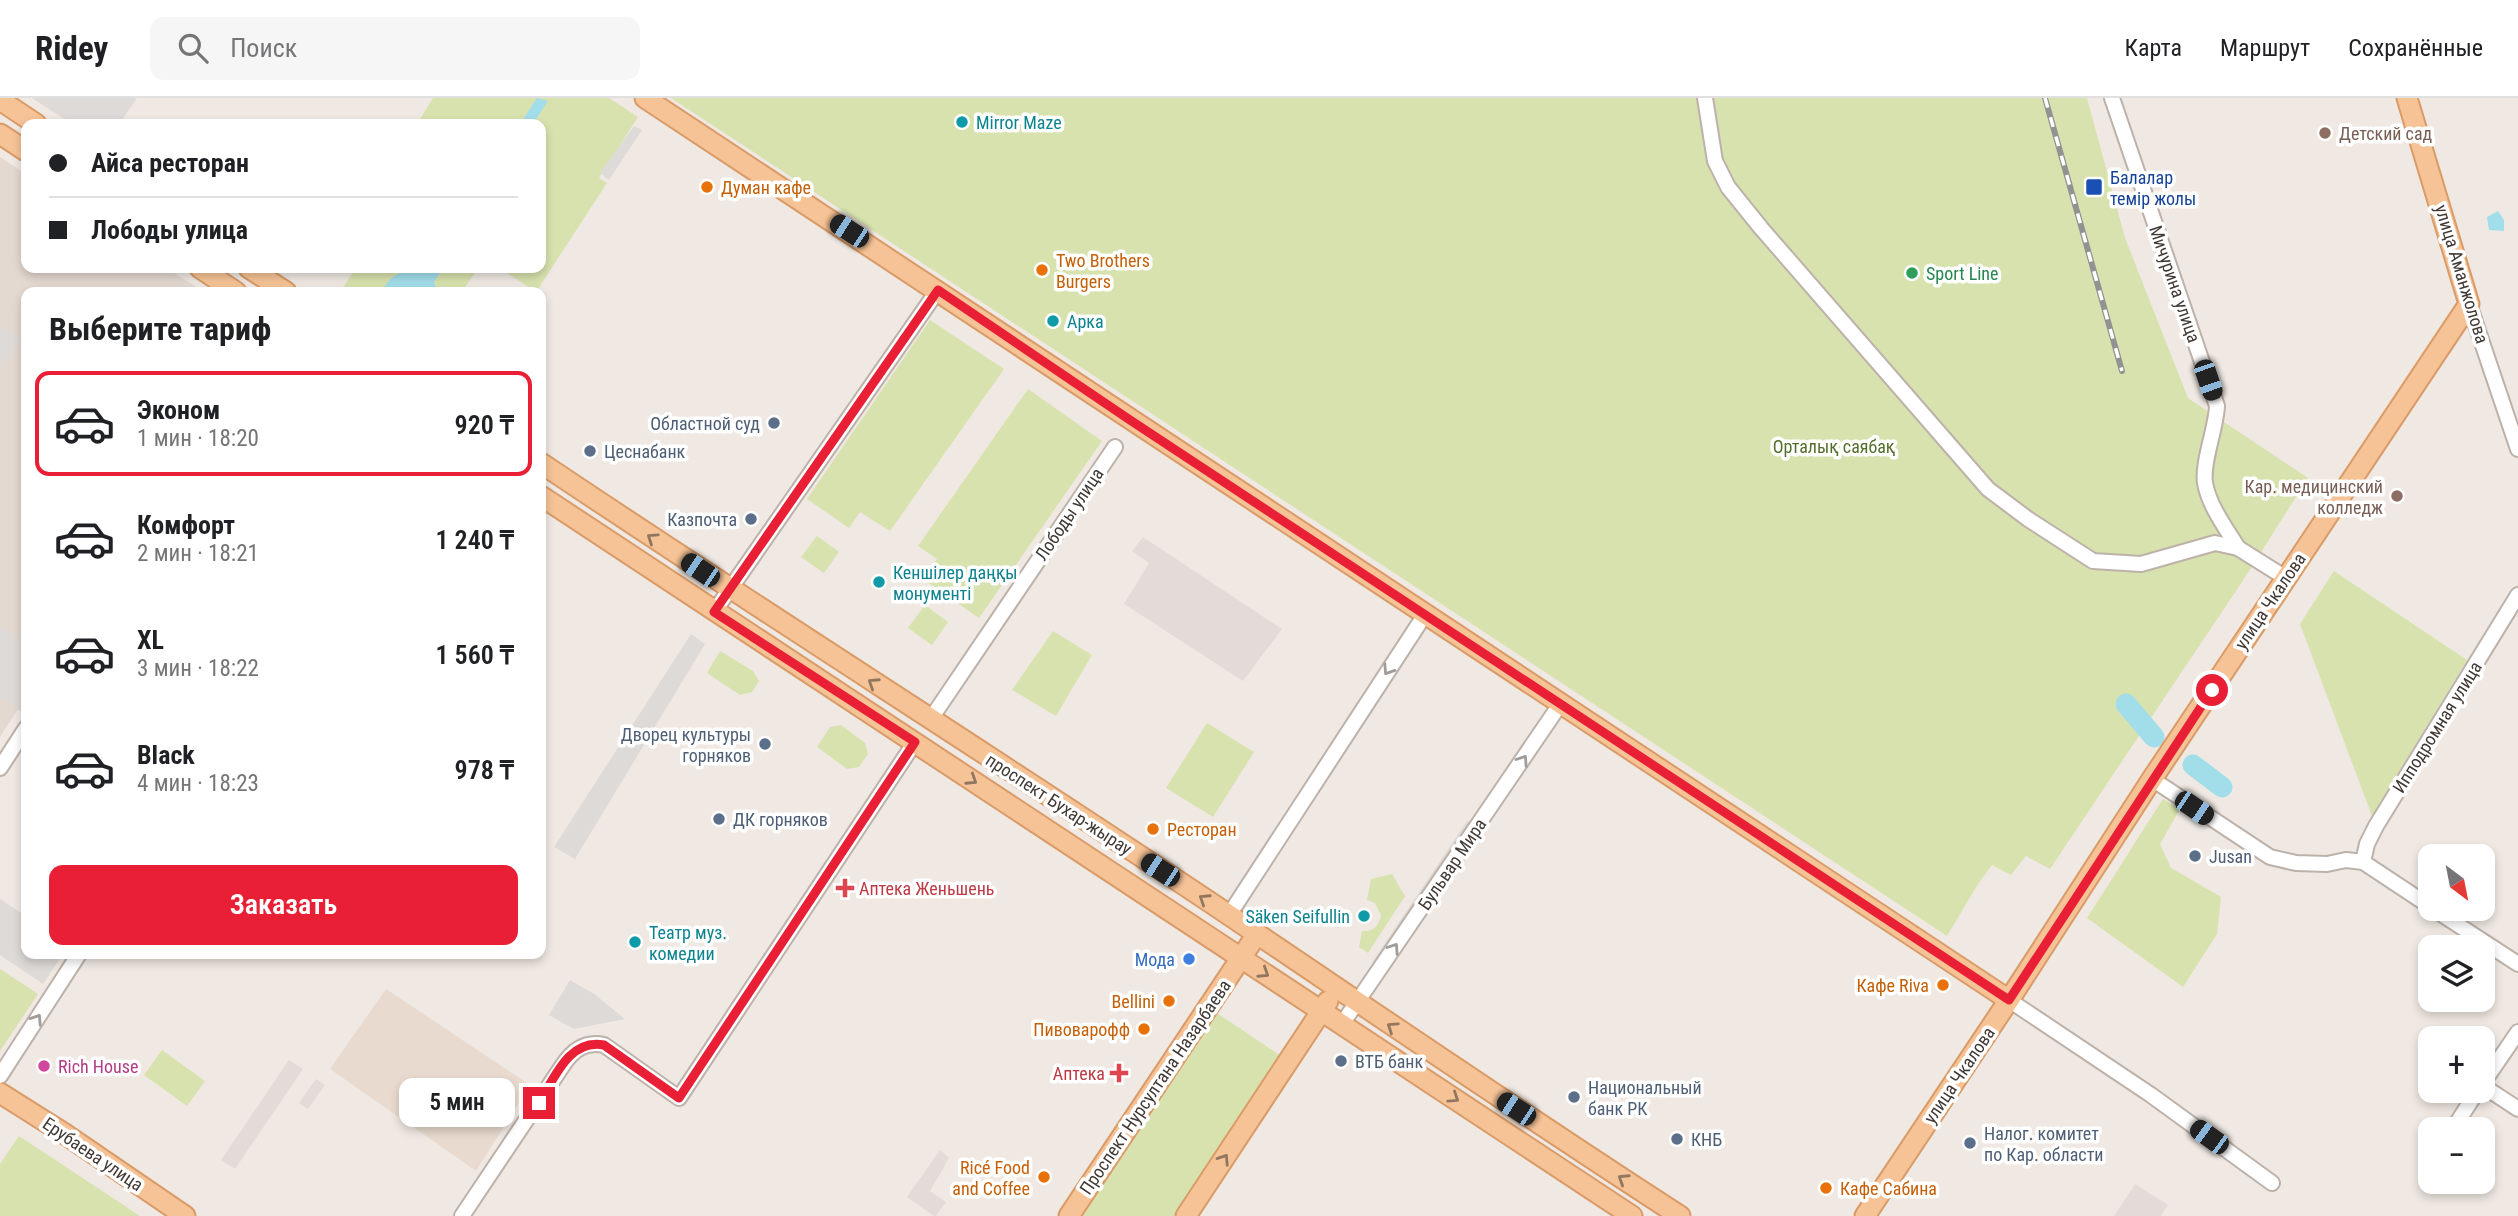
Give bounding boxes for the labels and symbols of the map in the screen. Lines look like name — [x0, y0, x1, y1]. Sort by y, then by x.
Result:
place label: Mirror Maze — [976, 112, 1062, 133]
marker: Mirror Maze — [954, 114, 970, 130]
place label: Детский сад — [2339, 123, 2433, 144]
marker: Детский сад — [2317, 125, 2333, 141]
place label: Балалар темір жолы — [2110, 167, 2196, 209]
place label: Думан кафе — [721, 177, 811, 198]
marker: Балалар темір жолы — [2084, 177, 2104, 197]
marker: Думан кафе — [699, 179, 715, 195]
street label: улица Аманжолова — [2431, 202, 2493, 346]
car — [826, 211, 873, 251]
street label: Мичурина улица — [2145, 223, 2205, 345]
place label: Two Brothers Burgers — [1056, 250, 1150, 292]
marker: Two Brothers Burgers — [1034, 262, 1050, 278]
place label: Sport Line — [1926, 263, 1998, 284]
marker: Sport Line — [1904, 265, 1920, 281]
place label: Арка — [1067, 311, 1104, 332]
marker: Арка — [1045, 313, 1061, 329]
car — [2192, 357, 2225, 403]
place label: Областной суд — [650, 413, 760, 434]
marker: Областной суд — [766, 415, 782, 431]
park label: Орталық саябақ — [1773, 436, 1895, 457]
place label: Цеснабанк — [604, 441, 686, 462]
marker: Цеснабанк — [582, 443, 598, 459]
street label: Лободы улица — [1030, 464, 1108, 564]
place label: Кар. медицинский колледж — [2245, 476, 2383, 518]
marker: Кар. медицинский колледж — [2389, 488, 2405, 504]
place label: Казпочта — [667, 509, 737, 530]
marker: Казпочта — [743, 511, 759, 527]
one-way arrow — [647, 534, 660, 546]
street label: улица Чкалова — [2230, 549, 2310, 653]
car — [677, 550, 724, 590]
place label: Кеншілер даңқы монументі — [893, 562, 1018, 604]
marker: Кеншілер даңқы монументі — [871, 574, 887, 590]
street label: Ипподромная улица — [2388, 657, 2486, 797]
one-way arrow — [1384, 663, 1397, 676]
route start — [2196, 674, 2228, 706]
one-way arrow — [867, 678, 880, 691]
place label: Дворец культуры горняков — [621, 724, 751, 766]
marker: Дворец культуры горняков — [757, 736, 773, 752]
street label: проспект Бухар-жырау — [982, 749, 1136, 859]
one-way arrow — [1515, 755, 1527, 768]
one-way arrow — [964, 772, 977, 784]
car — [2171, 788, 2218, 828]
place label: ДК горняков — [733, 809, 828, 830]
marker: ДК горняков — [711, 811, 727, 827]
street label: Бульвар Мира — [1414, 814, 1490, 914]
place label: Ресторан — [1167, 819, 1237, 840]
marker: Ресторан — [1145, 821, 1161, 837]
north arrow — [2418, 844, 2496, 920]
place label: Jusan — [2209, 846, 2252, 867]
marker: Jusan — [2187, 848, 2203, 864]
car — [1137, 850, 1184, 890]
place label: Аптека Женьшень — [859, 878, 994, 899]
marker: Аптека Женьшень — [837, 880, 853, 896]
one-way arrow — [1199, 894, 1212, 907]
place label: Säken Seifullin — [1245, 906, 1350, 927]
marker: Säken Seifullin — [1356, 908, 1372, 924]
place label: Театр муз. комедии — [649, 922, 727, 964]
marker: Театр муз. комедии — [627, 934, 643, 950]
one-way arrow — [1386, 943, 1398, 956]
place label: Мода — [1135, 949, 1175, 970]
marker: Мода — [1181, 951, 1197, 967]
one-way arrow — [1256, 965, 1269, 977]
place label: Кафе Riva — [1857, 975, 1929, 996]
street label: Проспект Нурсултана Назарбаева — [1075, 976, 1235, 1198]
marker: Кафе Riva — [1935, 977, 1951, 993]
place label: Bellini — [1111, 991, 1155, 1012]
marker: Bellini — [1161, 993, 1177, 1009]
one-way arrow — [29, 1013, 42, 1026]
place label: Пивоварофф — [1033, 1019, 1130, 1040]
marker: Пивоварофф — [1136, 1021, 1152, 1037]
one-way arrow — [1387, 1022, 1400, 1035]
street label: улица Чкалова — [1919, 1023, 1999, 1127]
place label: ВТБ банк — [1355, 1051, 1423, 1072]
marker: ВТБ банк — [1333, 1053, 1349, 1069]
place label: Rich House — [58, 1056, 138, 1077]
marker: Rich House — [36, 1058, 52, 1074]
place label: Аптека — [1053, 1063, 1105, 1084]
marker: Аптека — [1111, 1065, 1127, 1081]
place label: Национальный банк РК — [1588, 1077, 1702, 1119]
callout: 5 мин — [399, 1079, 514, 1128]
route end — [523, 1087, 555, 1119]
car — [1493, 1089, 1540, 1129]
marker: Национальный банк РК — [1566, 1089, 1582, 1105]
one-way arrow — [1446, 1090, 1459, 1103]
street label: Ерубаева улица — [39, 1113, 147, 1195]
car — [2186, 1116, 2233, 1158]
place label: Налог. комитет по Кар. области — [1984, 1123, 2104, 1165]
place label: КНБ — [1691, 1129, 1722, 1150]
marker: КНБ — [1669, 1131, 1685, 1147]
marker: Налог. комитет по Кар. области — [1962, 1135, 1978, 1151]
one-way arrow — [1216, 1154, 1228, 1167]
place label: Ricé Food and Coffee — [952, 1157, 1030, 1199]
marker: Ricé Food and Coffee — [1036, 1169, 1052, 1185]
one-way arrow — [1618, 1175, 1631, 1187]
place label: Кафе Сабина — [1840, 1178, 1937, 1199]
marker: Кафе Сабина — [1818, 1180, 1834, 1196]

